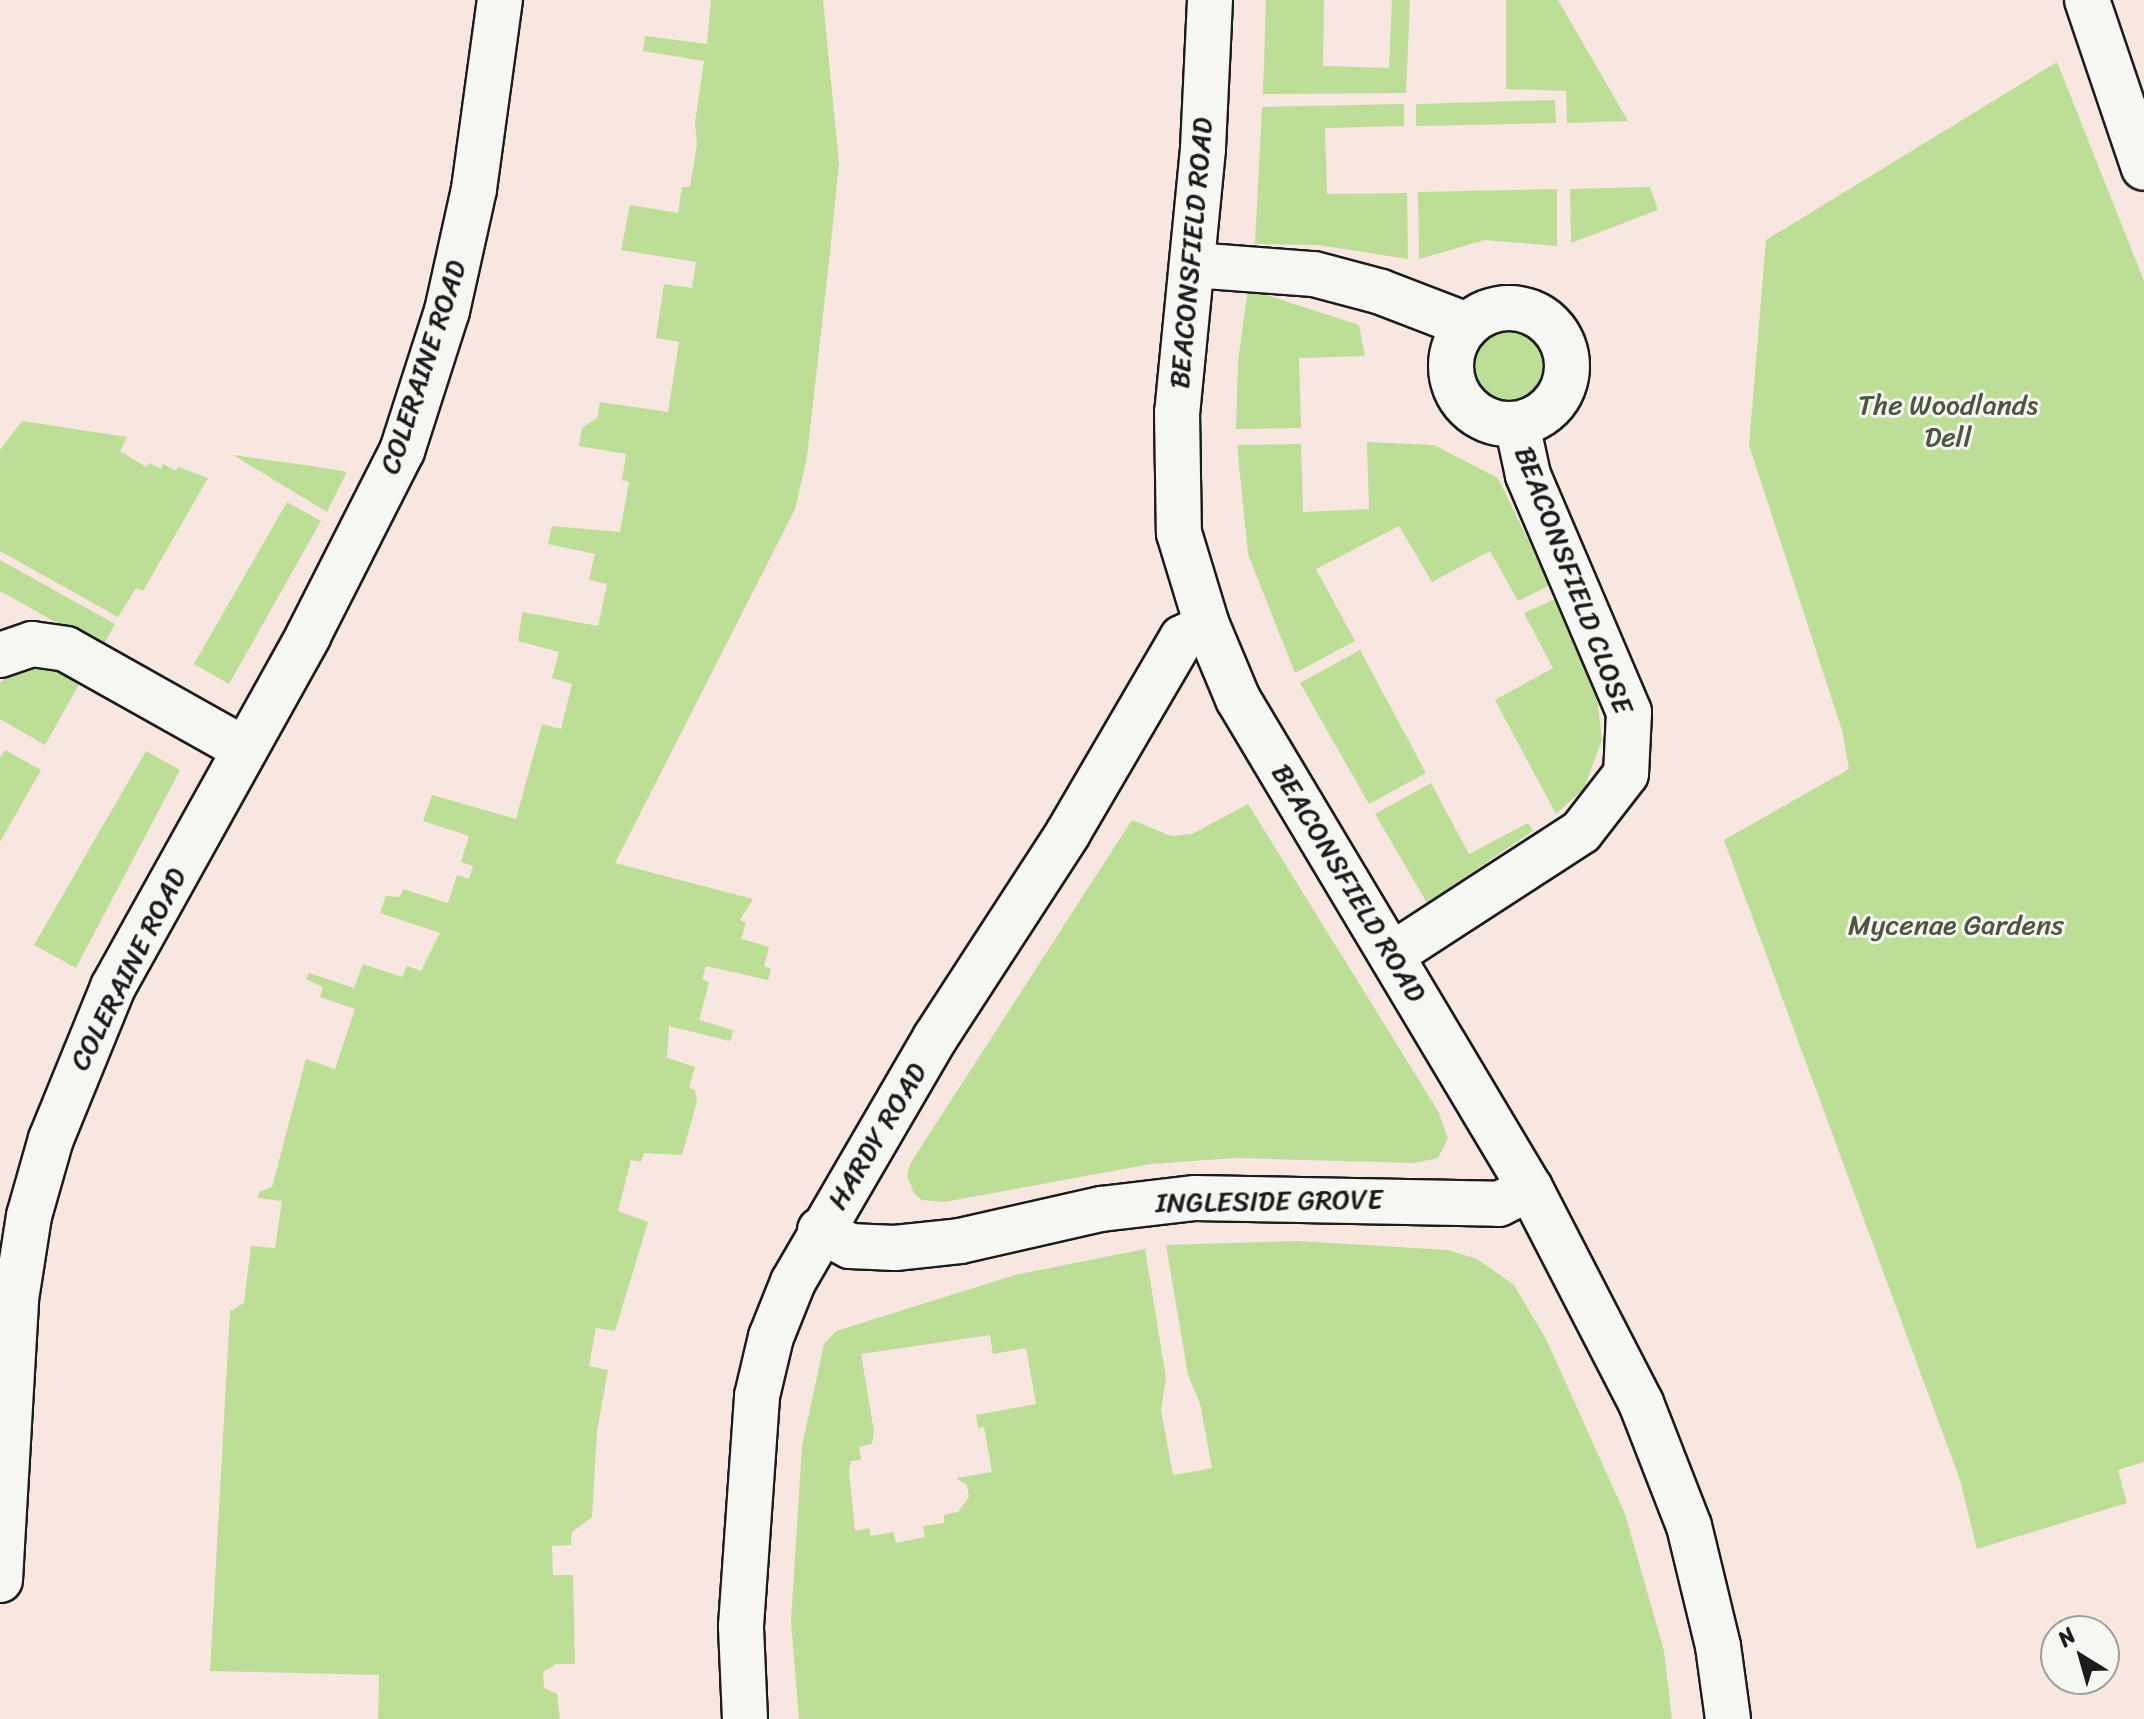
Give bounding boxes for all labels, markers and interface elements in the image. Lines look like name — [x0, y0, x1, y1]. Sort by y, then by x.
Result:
street label: BEACONSFIELD ROAD — [1162, 116, 1220, 390]
street label: COLERAINE ROAD — [373, 256, 473, 478]
park label: The Woodlands Dell — [1857, 388, 2039, 454]
street label: BEACONSFIELD CLOSE — [1508, 443, 1640, 717]
street label: BEACONSFIELD ROAD — [1265, 758, 1433, 1008]
street label: COLERAINE ROAD — [63, 862, 193, 1076]
park label: Mycenae Gardens — [1848, 908, 2064, 942]
street label: HARDY ROAD — [820, 1057, 934, 1215]
street label: INGLESIDE GROVE — [1155, 1182, 1383, 1220]
north arrow — [2040, 1615, 2120, 1695]
text: N — [2049, 1617, 2084, 1657]

